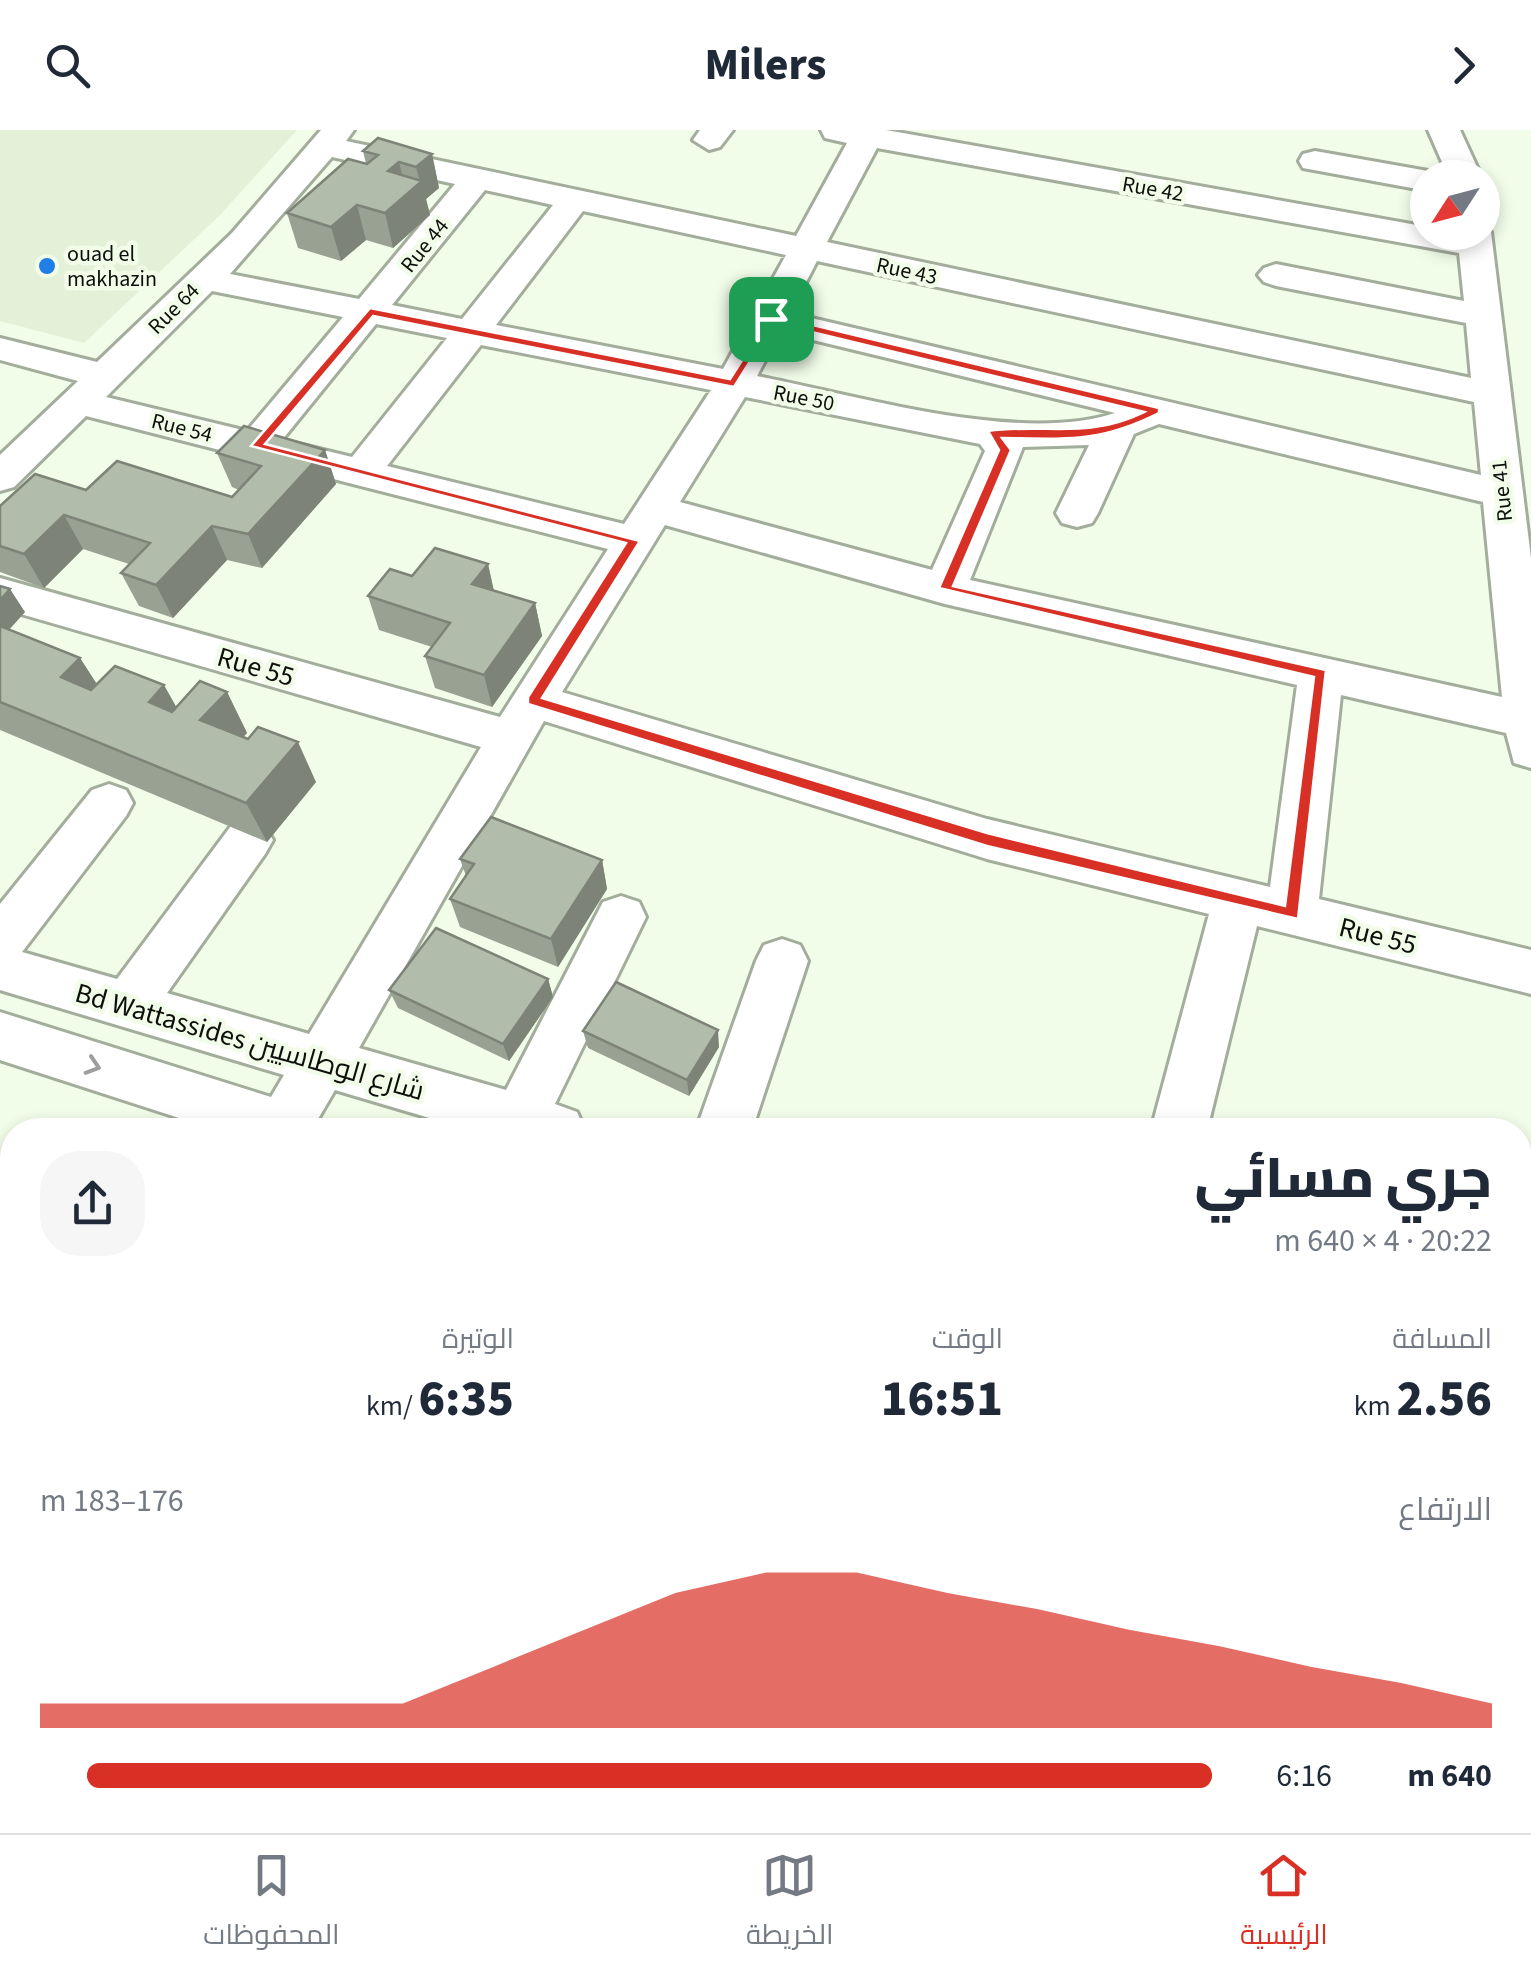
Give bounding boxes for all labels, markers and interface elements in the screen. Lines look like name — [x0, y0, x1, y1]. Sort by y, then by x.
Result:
text: Milers — [705, 33, 827, 97]
icon: search — [40, 38, 95, 93]
icon: forward — [1436, 38, 1491, 93]
north arrow — [1410, 160, 1500, 250]
map controls — [1410, 160, 1500, 250]
street label: Rue 42 — [1120, 168, 1186, 210]
street label: Rue 44 — [393, 212, 457, 280]
place label: ouad el makhazin — [67, 238, 157, 295]
street label: Rue 43 — [873, 249, 940, 293]
marker: ouad el makhazin — [36, 255, 58, 277]
street label: Rue 64 — [141, 276, 207, 342]
pin — [729, 277, 814, 362]
icon: arrive — [744, 292, 799, 347]
street label: Rue 50 — [770, 376, 837, 420]
street label: Rue 54 — [148, 405, 216, 451]
street label: Rue 41 — [1483, 459, 1521, 523]
street label: Rue 55 — [212, 637, 299, 697]
street label: Rue 55 — [1335, 907, 1421, 965]
street label: Bd Wattassides شارع الوطاسيين — [71, 973, 429, 1111]
one-way arrow — [84, 1054, 101, 1074]
text: جري مسائي — [1195, 1141, 1492, 1219]
button: share — [40, 1151, 145, 1256]
text: 20:22 · 4 × 640 m — [1274, 1218, 1492, 1264]
text: الوتيرة — [442, 1319, 514, 1359]
text: الوقت — [932, 1319, 1003, 1359]
text: المسافة — [1392, 1319, 1492, 1359]
text: 6:35 — [418, 1364, 514, 1435]
text: 16:51 — [881, 1364, 1003, 1435]
text: 2.56 — [1396, 1364, 1492, 1435]
text: /km — [366, 1386, 418, 1426]
text: km — [1354, 1386, 1396, 1426]
text: 176–183 m — [40, 1478, 184, 1524]
text: الارتفاع — [1398, 1487, 1492, 1533]
text: 6:16 — [1276, 1753, 1332, 1799]
text: 640 m — [1407, 1753, 1492, 1799]
tab: المحفوظات — [203, 1848, 340, 1960]
tab: الخريطة — [746, 1848, 833, 1960]
tab: الرئيسية — [1240, 1848, 1328, 1960]

